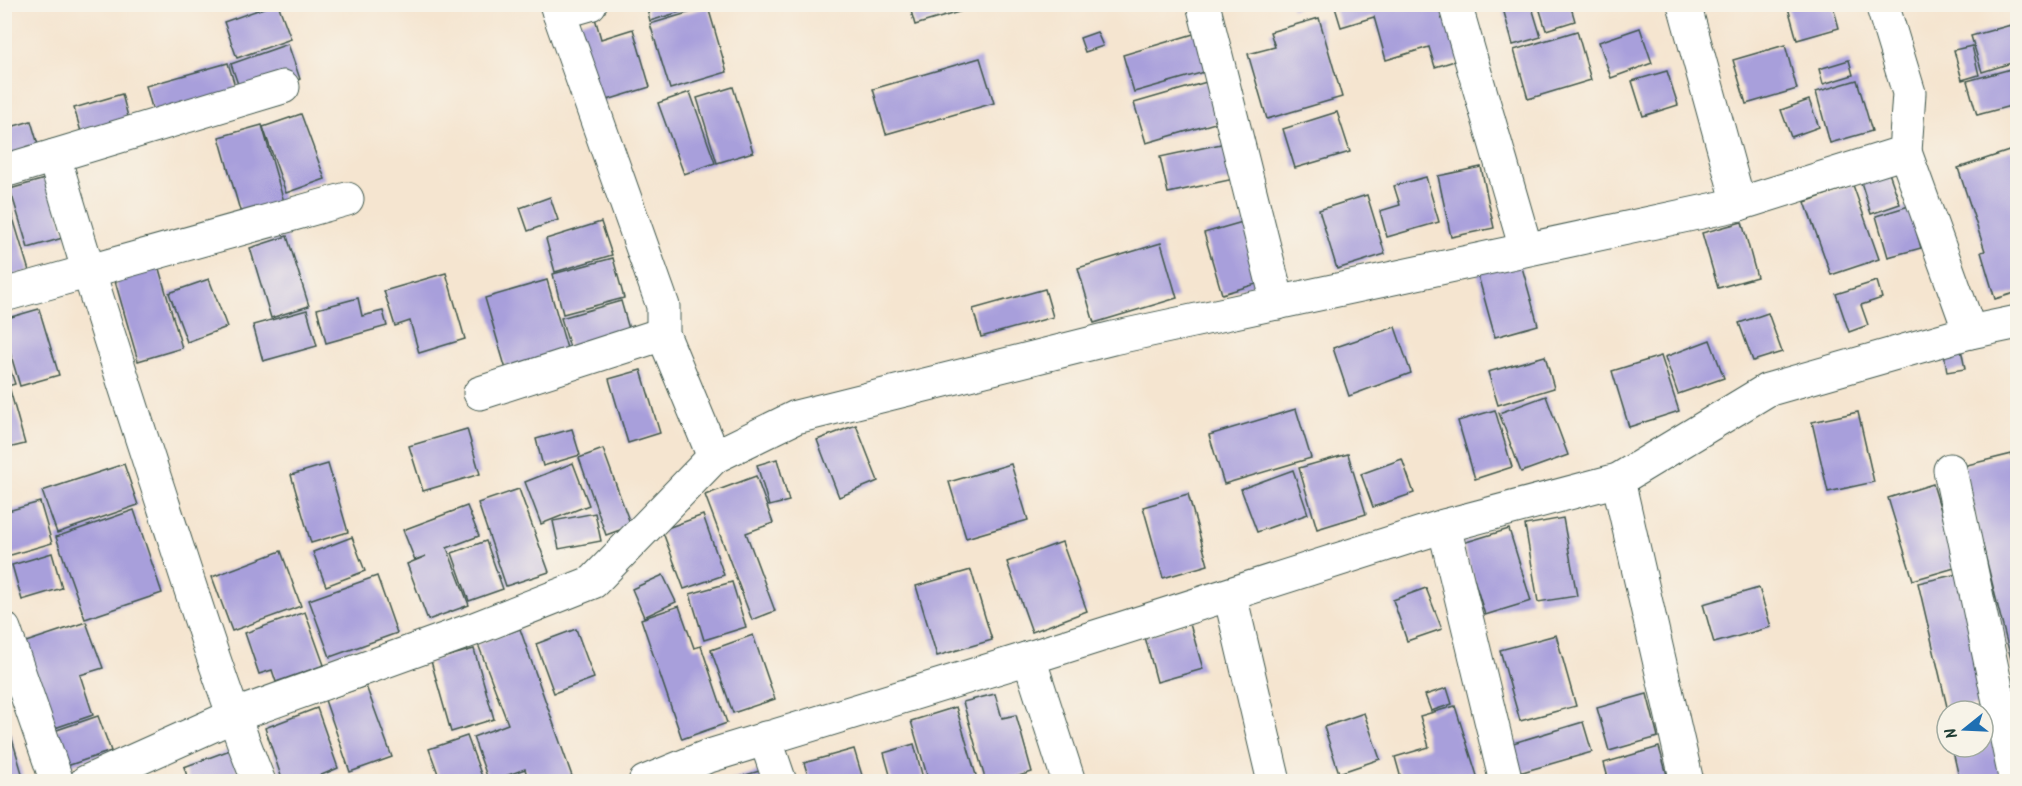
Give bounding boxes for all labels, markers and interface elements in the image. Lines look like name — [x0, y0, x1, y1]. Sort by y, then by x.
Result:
north arrow — [1935, 699, 1995, 759]
text: N — [1939, 725, 1966, 742]

